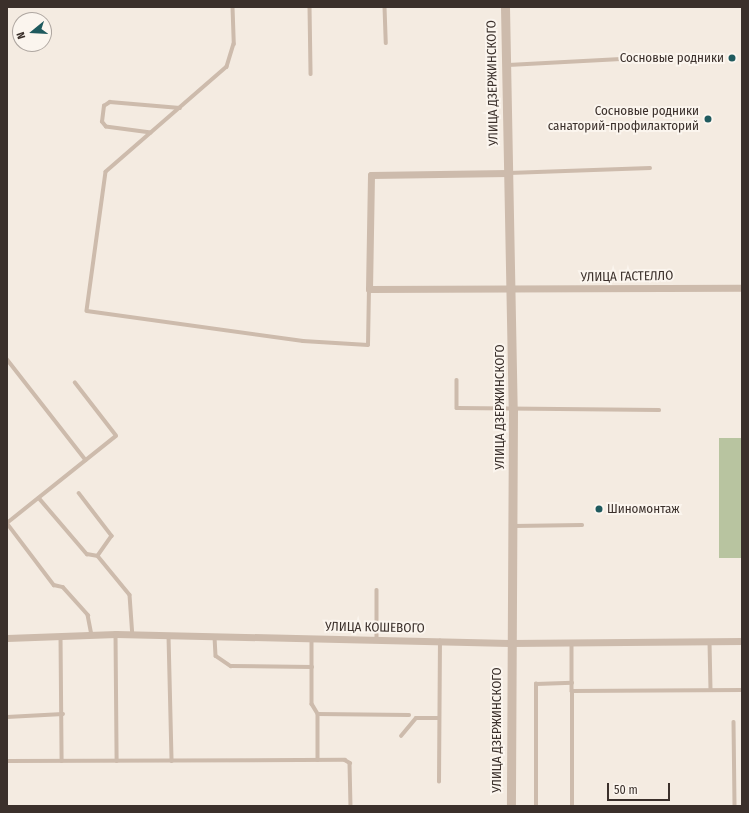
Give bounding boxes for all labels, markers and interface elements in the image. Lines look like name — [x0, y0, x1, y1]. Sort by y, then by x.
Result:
north arrow — [12, 12, 52, 52]
street label: УЛИЦА ДЗЕРЖИНСКОГО — [484, 20, 502, 146]
text: N — [14, 30, 28, 41]
place label: Сосновые родники — [620, 50, 724, 66]
marker: Сосновые родники — [727, 53, 737, 63]
place label: Сосновые родники санаторий-профилакторий — [548, 104, 699, 135]
marker: Сосновые родники санаторий-профилакторий — [702, 113, 714, 125]
street label: УЛИЦА ГАСТЕЛЛО — [580, 268, 674, 286]
street label: УЛИЦА ДЗЕРЖИНСКОГО — [492, 344, 508, 470]
place label: Шиномонтаж — [607, 501, 680, 517]
marker: Шиномонтаж — [594, 504, 604, 514]
street label: УЛИЦА КОШЕВОГО — [325, 619, 425, 637]
street label: УЛИЦА ДЗЕРЖИНСКОГО — [489, 667, 505, 793]
scale bar — [609, 775, 672, 801]
text: 50 m — [614, 783, 638, 797]

